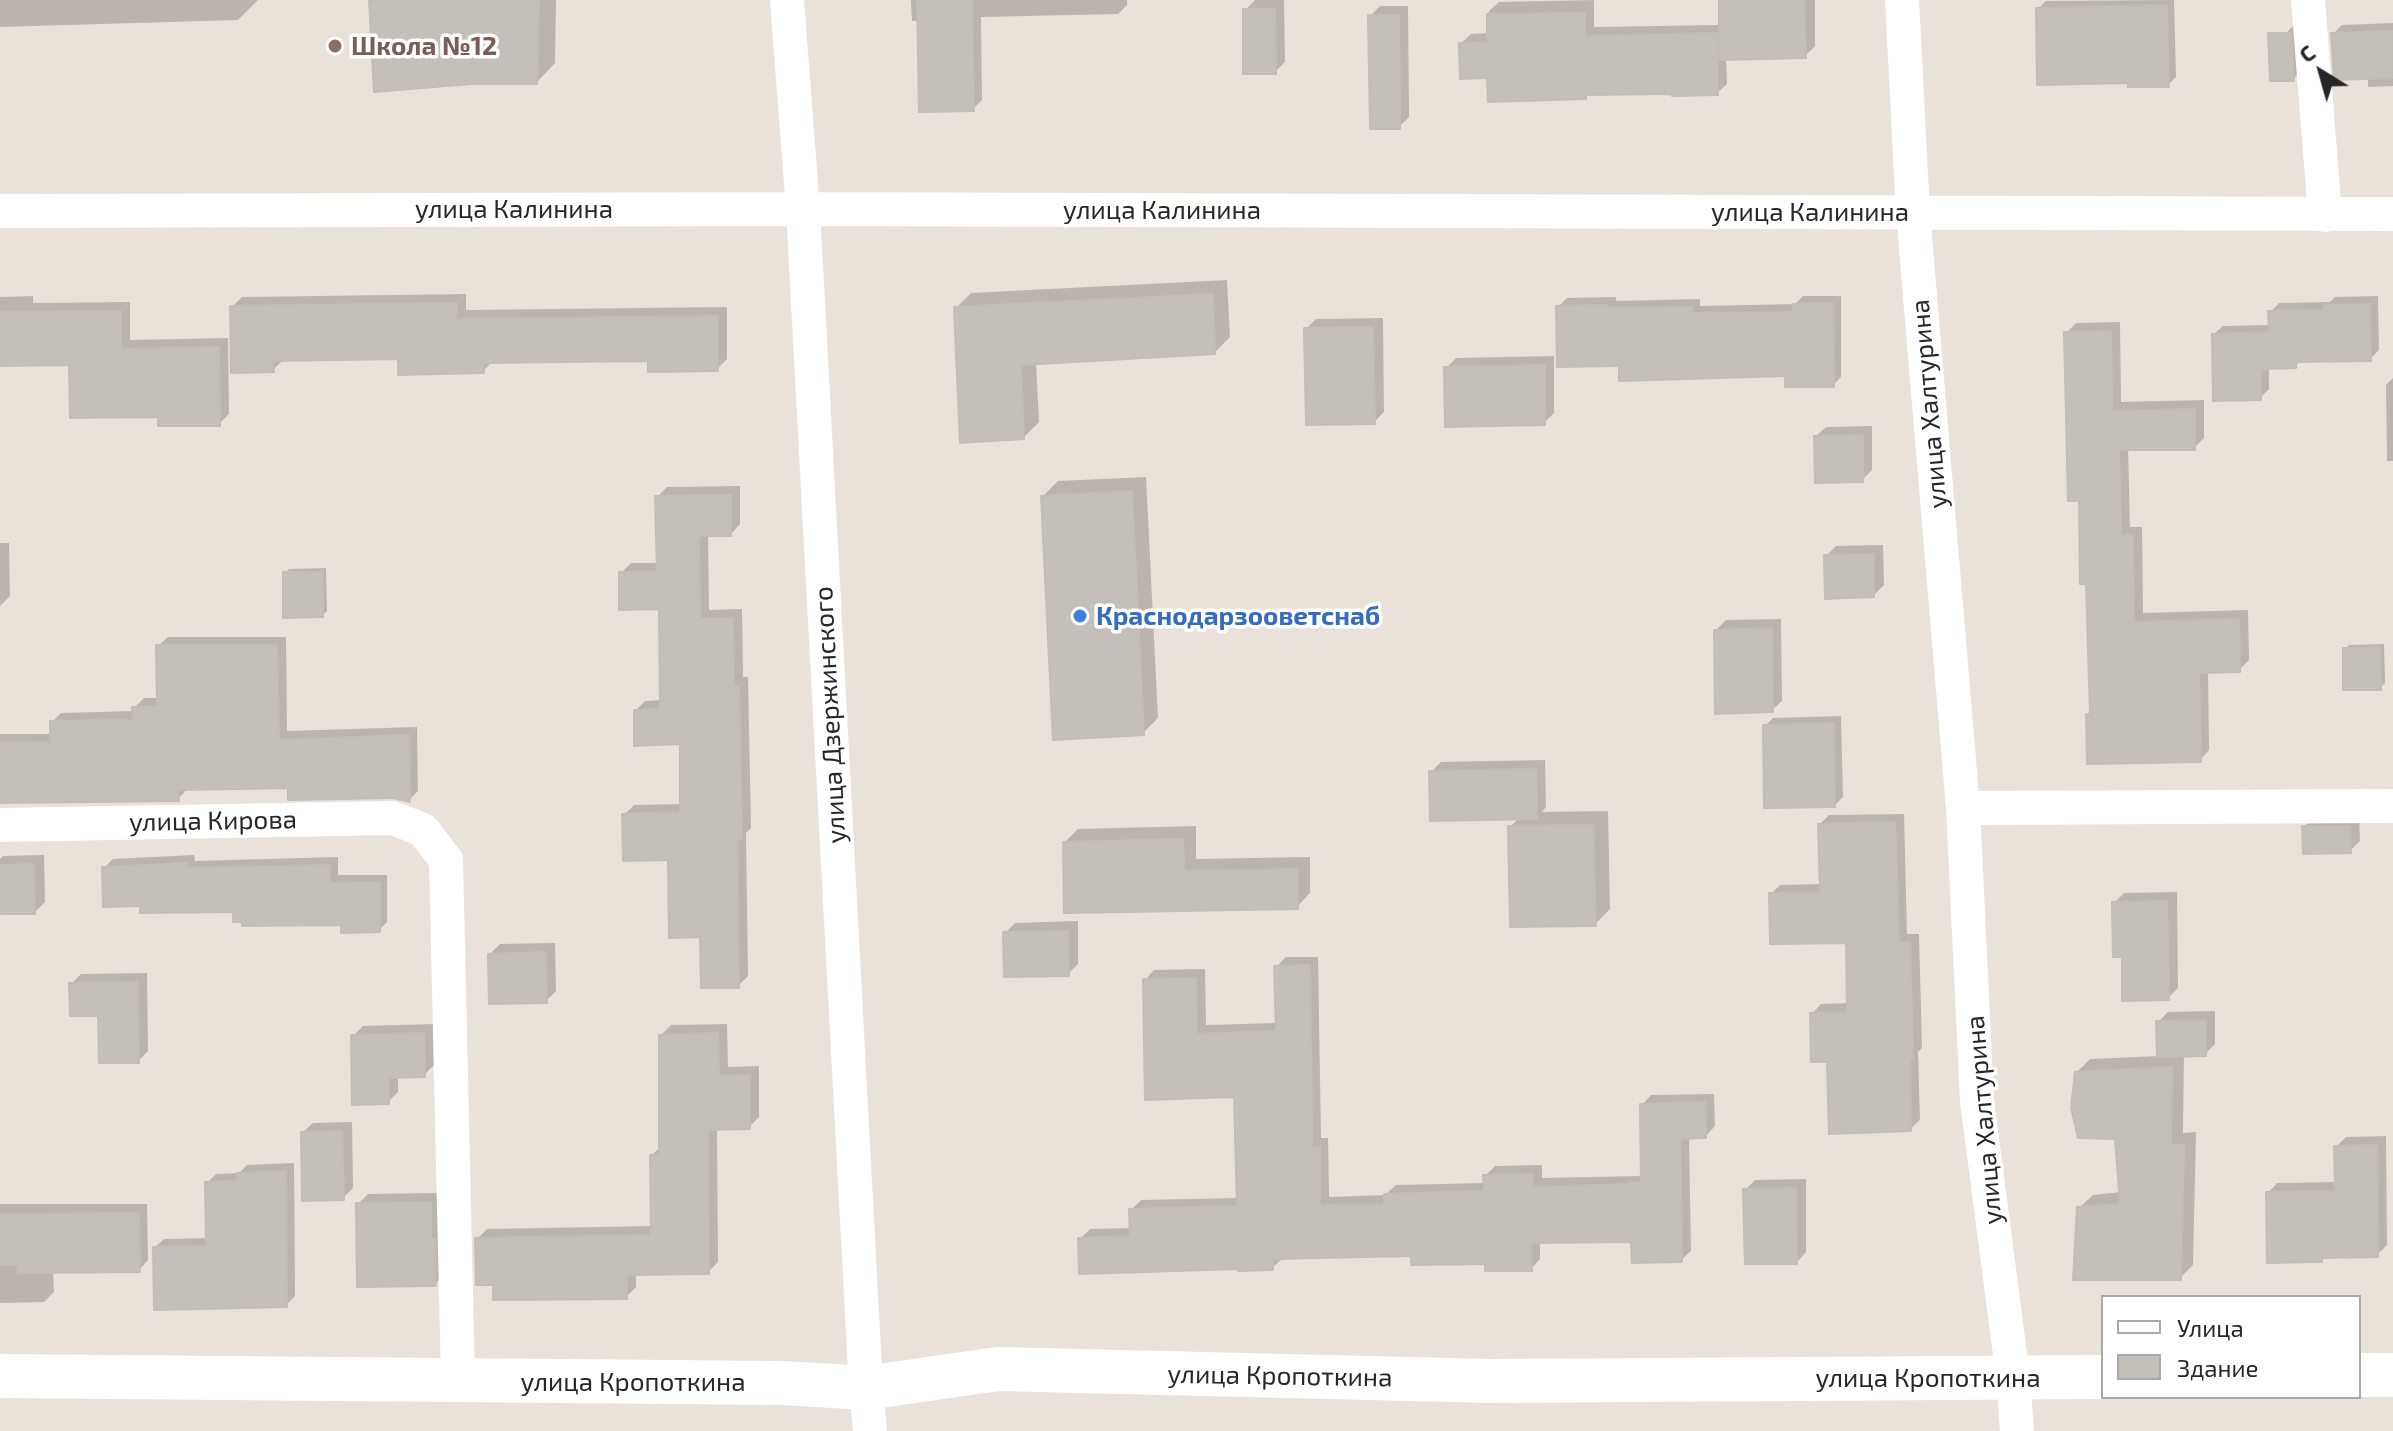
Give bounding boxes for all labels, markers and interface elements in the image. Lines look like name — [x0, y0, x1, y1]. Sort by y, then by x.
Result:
place label: Школа №12 — [351, 30, 497, 62]
north arrow — [2281, 32, 2361, 112]
marker: Школа №12 — [326, 37, 344, 55]
text: С — [2294, 39, 2320, 67]
street label: улица Калинина — [415, 193, 613, 225]
street label: улица Калинина — [1063, 194, 1261, 226]
street label: улица Калинина — [1711, 196, 1909, 228]
street label: улица Халтурина — [1904, 298, 1954, 510]
street label: улица Дзержинского — [808, 586, 852, 844]
place label: Краснодарзооветснаб — [1096, 600, 1380, 632]
marker: Краснодарзооветснаб — [1071, 607, 1089, 625]
street label: улица Кирова — [129, 804, 297, 838]
street label: улица Халтурина — [1959, 1014, 2009, 1226]
legend — [2101, 1295, 2361, 1399]
text: Улица — [2177, 1313, 2244, 1342]
text: Здание — [2177, 1353, 2259, 1382]
street label: улица Кропоткина — [1167, 1358, 1393, 1394]
street label: улица Кропоткина — [1815, 1362, 2041, 1394]
street label: улица Кропоткина — [520, 1366, 746, 1398]

